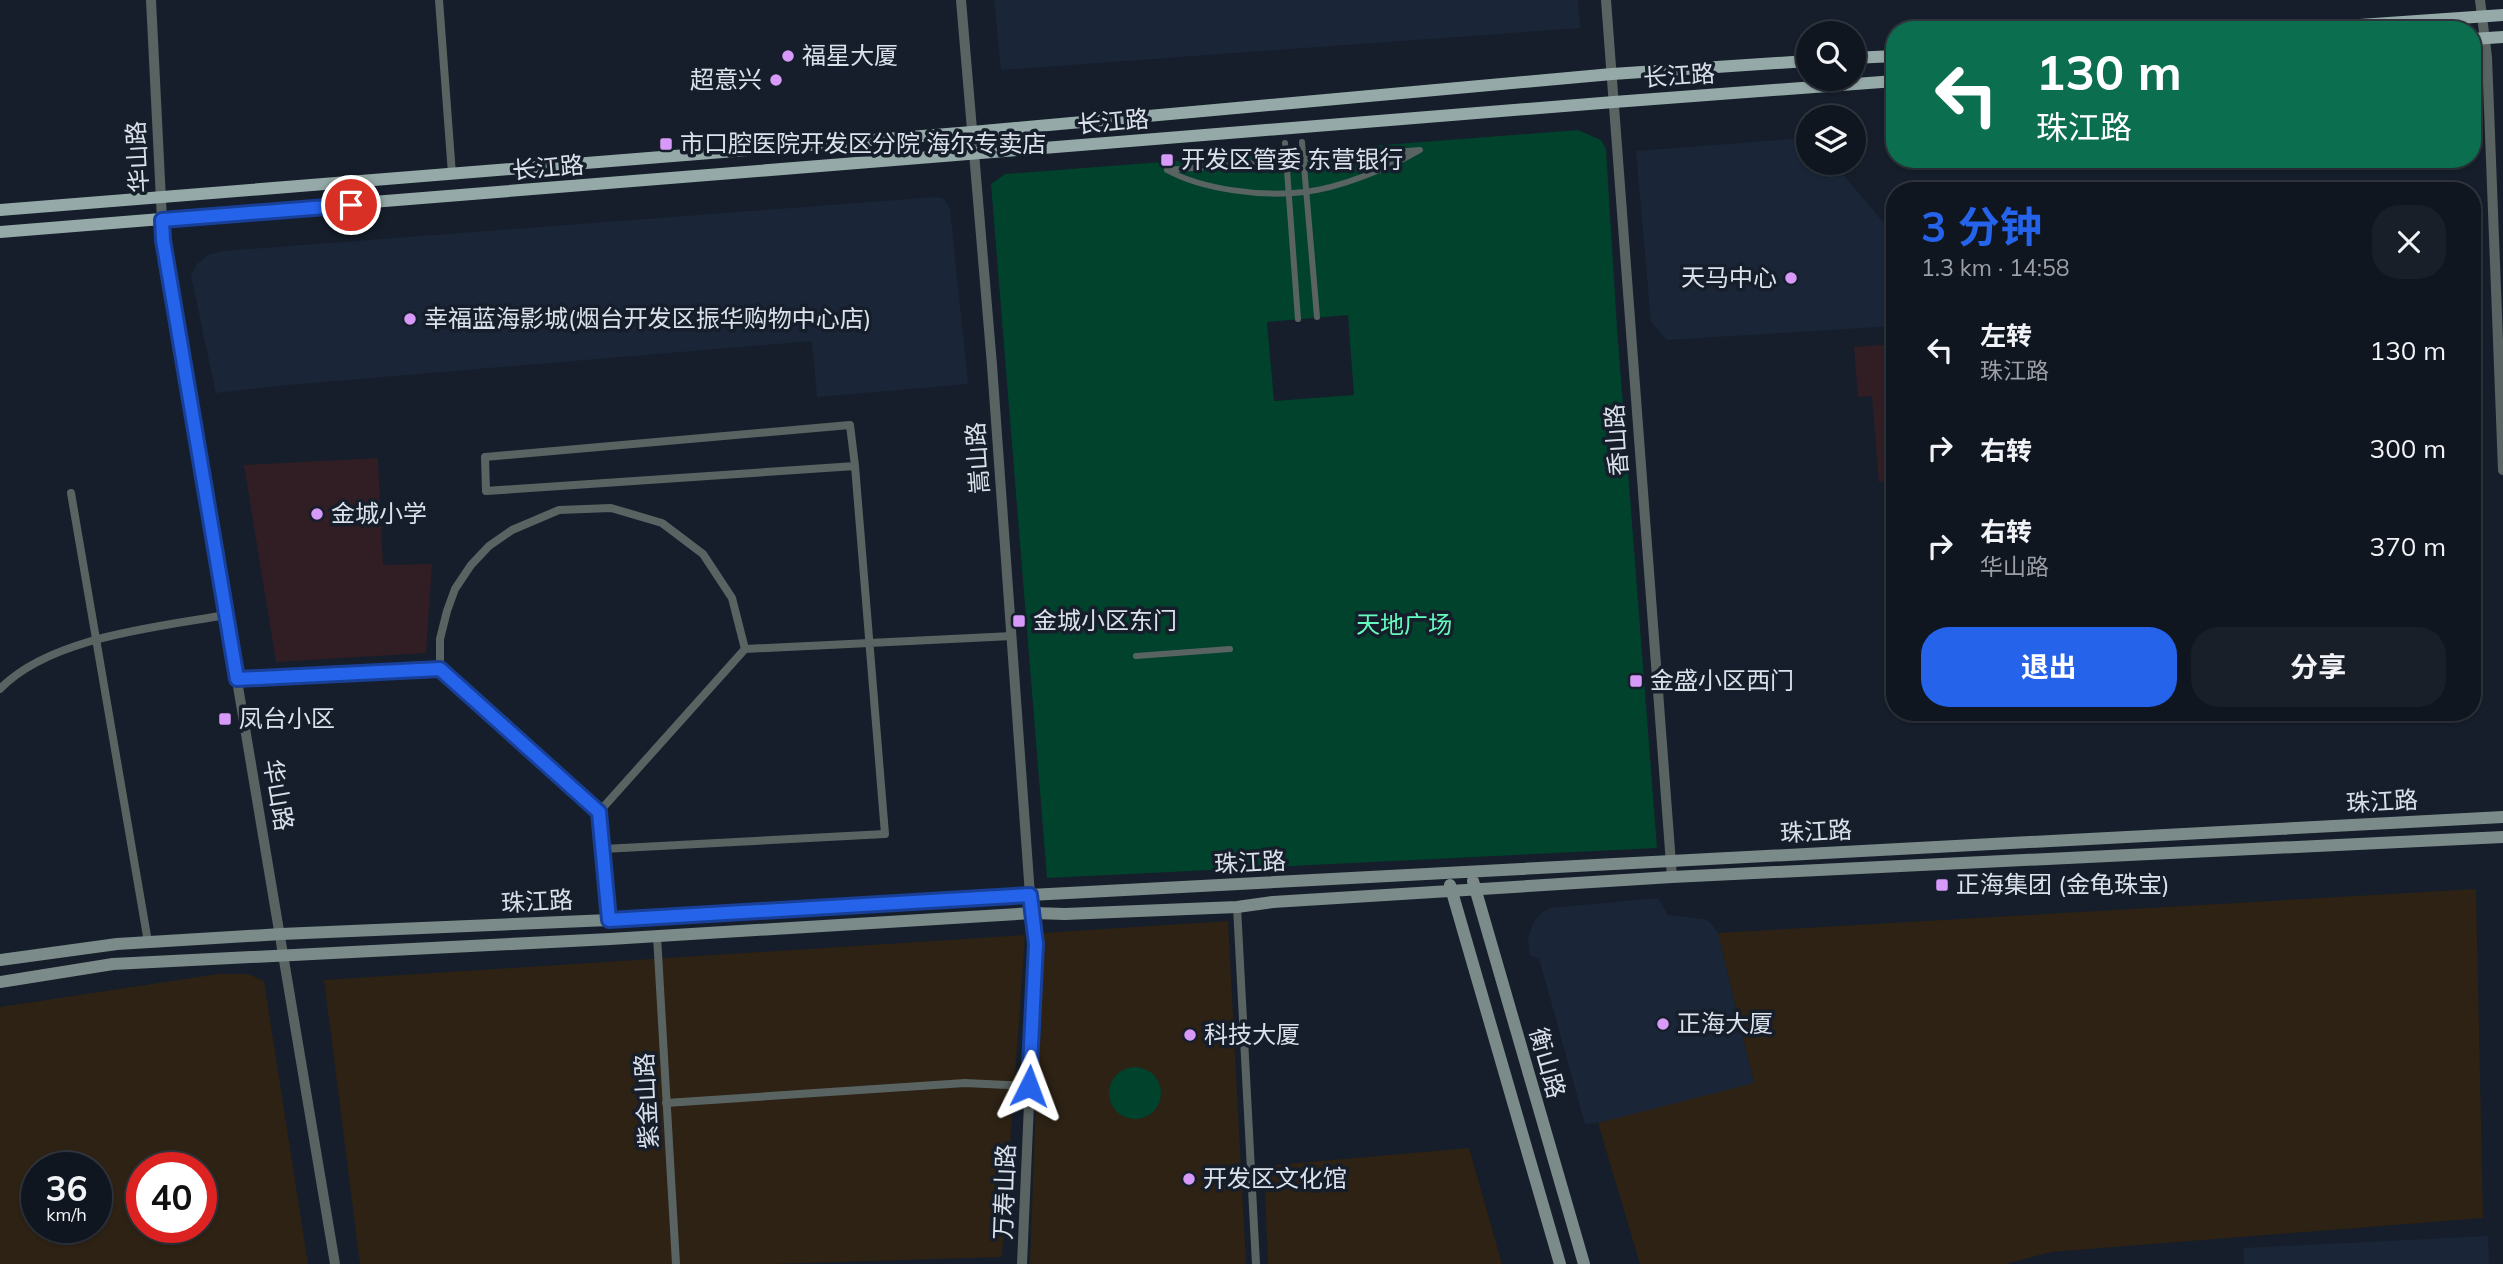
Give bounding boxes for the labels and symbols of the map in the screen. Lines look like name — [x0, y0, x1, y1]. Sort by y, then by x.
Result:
place label: 福星大厦 — [802, 40, 898, 70]
marker: 福星大厦 — [780, 48, 796, 64]
street label: 长江路 — [1642, 58, 1716, 92]
place label: 超意兴 — [690, 64, 762, 94]
marker: 超意兴 — [768, 72, 784, 88]
street label: 长江路 — [1076, 103, 1150, 139]
street label: 华山路 — [120, 120, 154, 194]
place label: 市口腔医院开发区分院 海尔专卖店 — [680, 128, 1046, 158]
marker: 市口腔医院开发区分院 海尔专卖店 — [658, 136, 674, 152]
place label: 开发区管委 东营银行 — [1181, 144, 1403, 174]
street label: 长江路 — [511, 149, 585, 185]
marker: 开发区管委 东营银行 — [1159, 152, 1175, 168]
pin — [321, 175, 381, 235]
place label: 天马中心 — [1681, 262, 1777, 292]
marker: 天马中心 — [1783, 270, 1799, 286]
place label: 幸福蓝海影城(烟台开发区振华购物中心店) — [424, 303, 871, 333]
marker: 幸福蓝海影城(烟台开发区振华购物中心店) — [402, 311, 418, 327]
street label: 香山路 — [1599, 403, 1633, 477]
street label: 嵩山路 — [960, 421, 994, 495]
place label: 金城小学 — [331, 498, 427, 528]
marker: 金城小学 — [309, 506, 325, 522]
place label: 金城小区东门 — [1033, 605, 1177, 635]
park label: 天地广场 — [1356, 609, 1452, 639]
marker: 金城小区东门 — [1011, 613, 1027, 629]
place label: 金盛小区西门 — [1650, 665, 1794, 695]
marker: 金盛小区西门 — [1628, 673, 1644, 689]
place label: 凤台小区 — [239, 703, 335, 733]
marker: 凤台小区 — [217, 711, 233, 727]
street label: 华山路 — [258, 757, 300, 833]
street label: 珠江路 — [2345, 784, 2419, 818]
street label: 珠江路 — [1779, 814, 1853, 848]
street label: 珠江路 — [1213, 845, 1287, 879]
place label: 正海集团 (金龟珠宝) — [1956, 869, 2170, 899]
marker: 正海集团 (金龟珠宝) — [1934, 877, 1950, 893]
street label: 珠江路 — [500, 884, 574, 918]
place label: 正海大厦 — [1677, 1008, 1773, 1038]
marker: 正海大厦 — [1655, 1016, 1671, 1032]
place label: 科技大厦 — [1204, 1019, 1300, 1049]
street label: 衡山路 — [1524, 1024, 1572, 1101]
marker: 科技大厦 — [1182, 1027, 1198, 1043]
position arrow — [992, 1049, 1066, 1123]
street label: 紫金山路 — [629, 1052, 663, 1150]
street label: 万寿山路 — [987, 1143, 1021, 1240]
speed limit sign: 40 — [126, 1152, 217, 1243]
place label: 开发区文化馆 — [1203, 1163, 1347, 1193]
marker: 开发区文化馆 — [1181, 1171, 1197, 1187]

